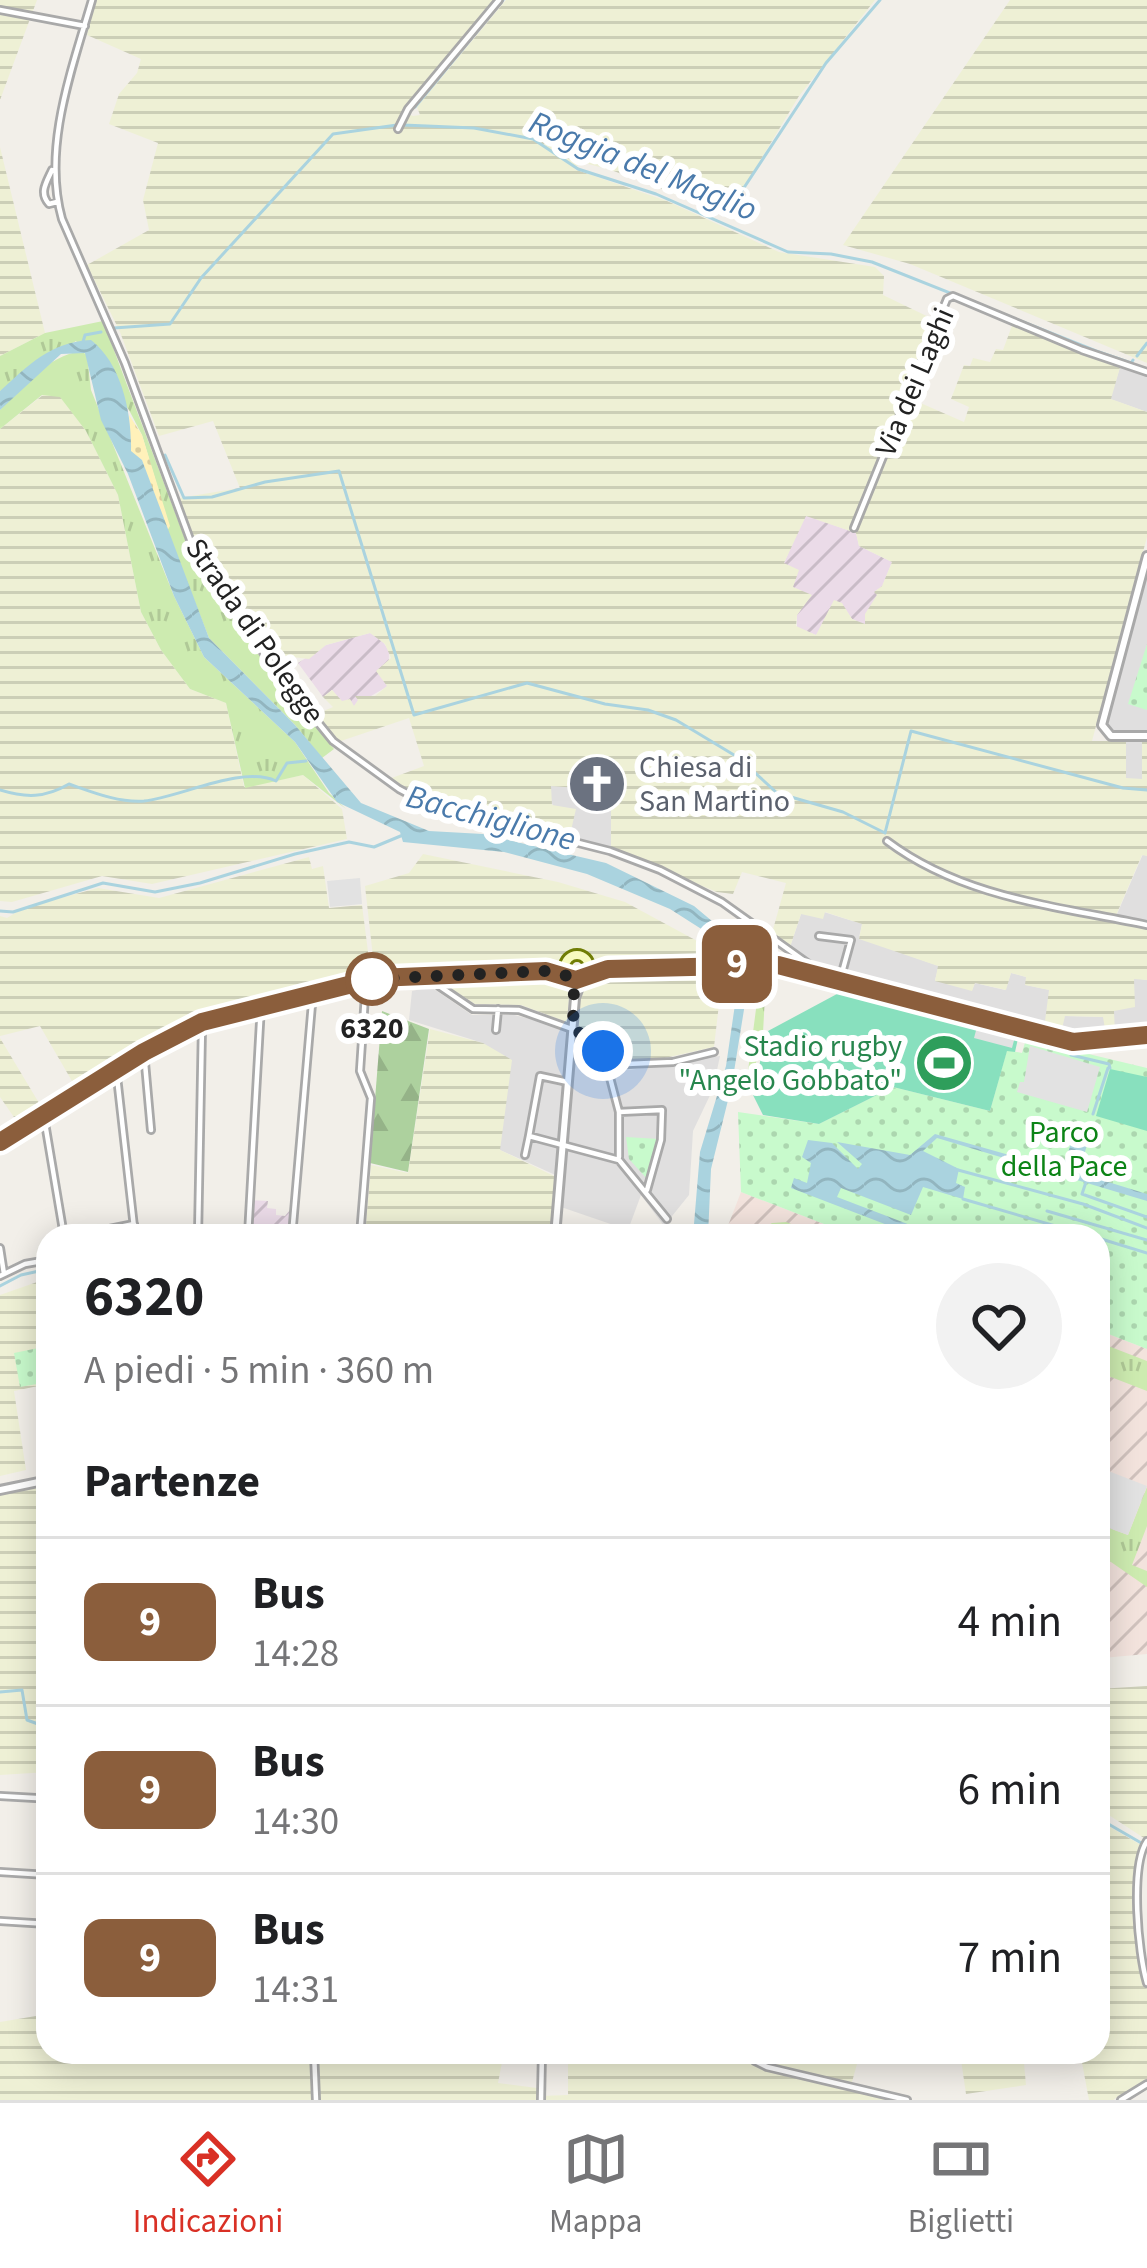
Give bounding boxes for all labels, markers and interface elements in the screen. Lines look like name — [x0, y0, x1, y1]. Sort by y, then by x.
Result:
water label: Roggia del Maglio — [522, 99, 764, 233]
street label: Via dei Laghi — [864, 301, 966, 463]
street label: Strada di Polegge — [175, 530, 335, 732]
place label: Chiesa di San Martino — [639, 746, 790, 823]
church icon: Chiesa di San Martino — [566, 753, 628, 815]
water label: Bacchiglione — [401, 773, 581, 863]
line badge: 9 — [698, 925, 776, 1003]
text: 9 — [726, 934, 748, 994]
marker: 6320 — [347, 954, 397, 1004]
place label: 6320 — [340, 1007, 404, 1050]
your location — [573, 1021, 633, 1081]
place label: Stadio rugby "Angelo Gobbato" — [679, 1025, 902, 1102]
sports icon: Stadio rugby "Angelo Gobbato" — [913, 1032, 975, 1094]
park label: Parco della Pace — [1001, 1111, 1127, 1188]
text: 6320 — [84, 1257, 204, 1338]
button: heart — [936, 1263, 1062, 1389]
text: A piedi · 5 min · 360 m — [84, 1343, 434, 1399]
text: Partenze — [84, 1450, 260, 1514]
text: Bus — [252, 1562, 325, 1626]
text: 4 min — [958, 1590, 1062, 1654]
text: 9 — [139, 1592, 161, 1652]
text: 14:28 — [252, 1626, 339, 1682]
text: Bus — [252, 1730, 325, 1794]
text: 6 min — [958, 1758, 1062, 1822]
text: 9 — [139, 1760, 161, 1820]
text: 14:30 — [252, 1794, 339, 1850]
text: Bus — [252, 1898, 325, 1962]
text: 7 min — [958, 1926, 1062, 1990]
text: 9 — [139, 1928, 161, 1988]
text: 14:31 — [252, 1962, 339, 2018]
tab: Indicazioni — [133, 2126, 283, 2245]
tab: Mappa — [549, 2126, 642, 2245]
tab: Biglietti — [908, 2126, 1014, 2245]

